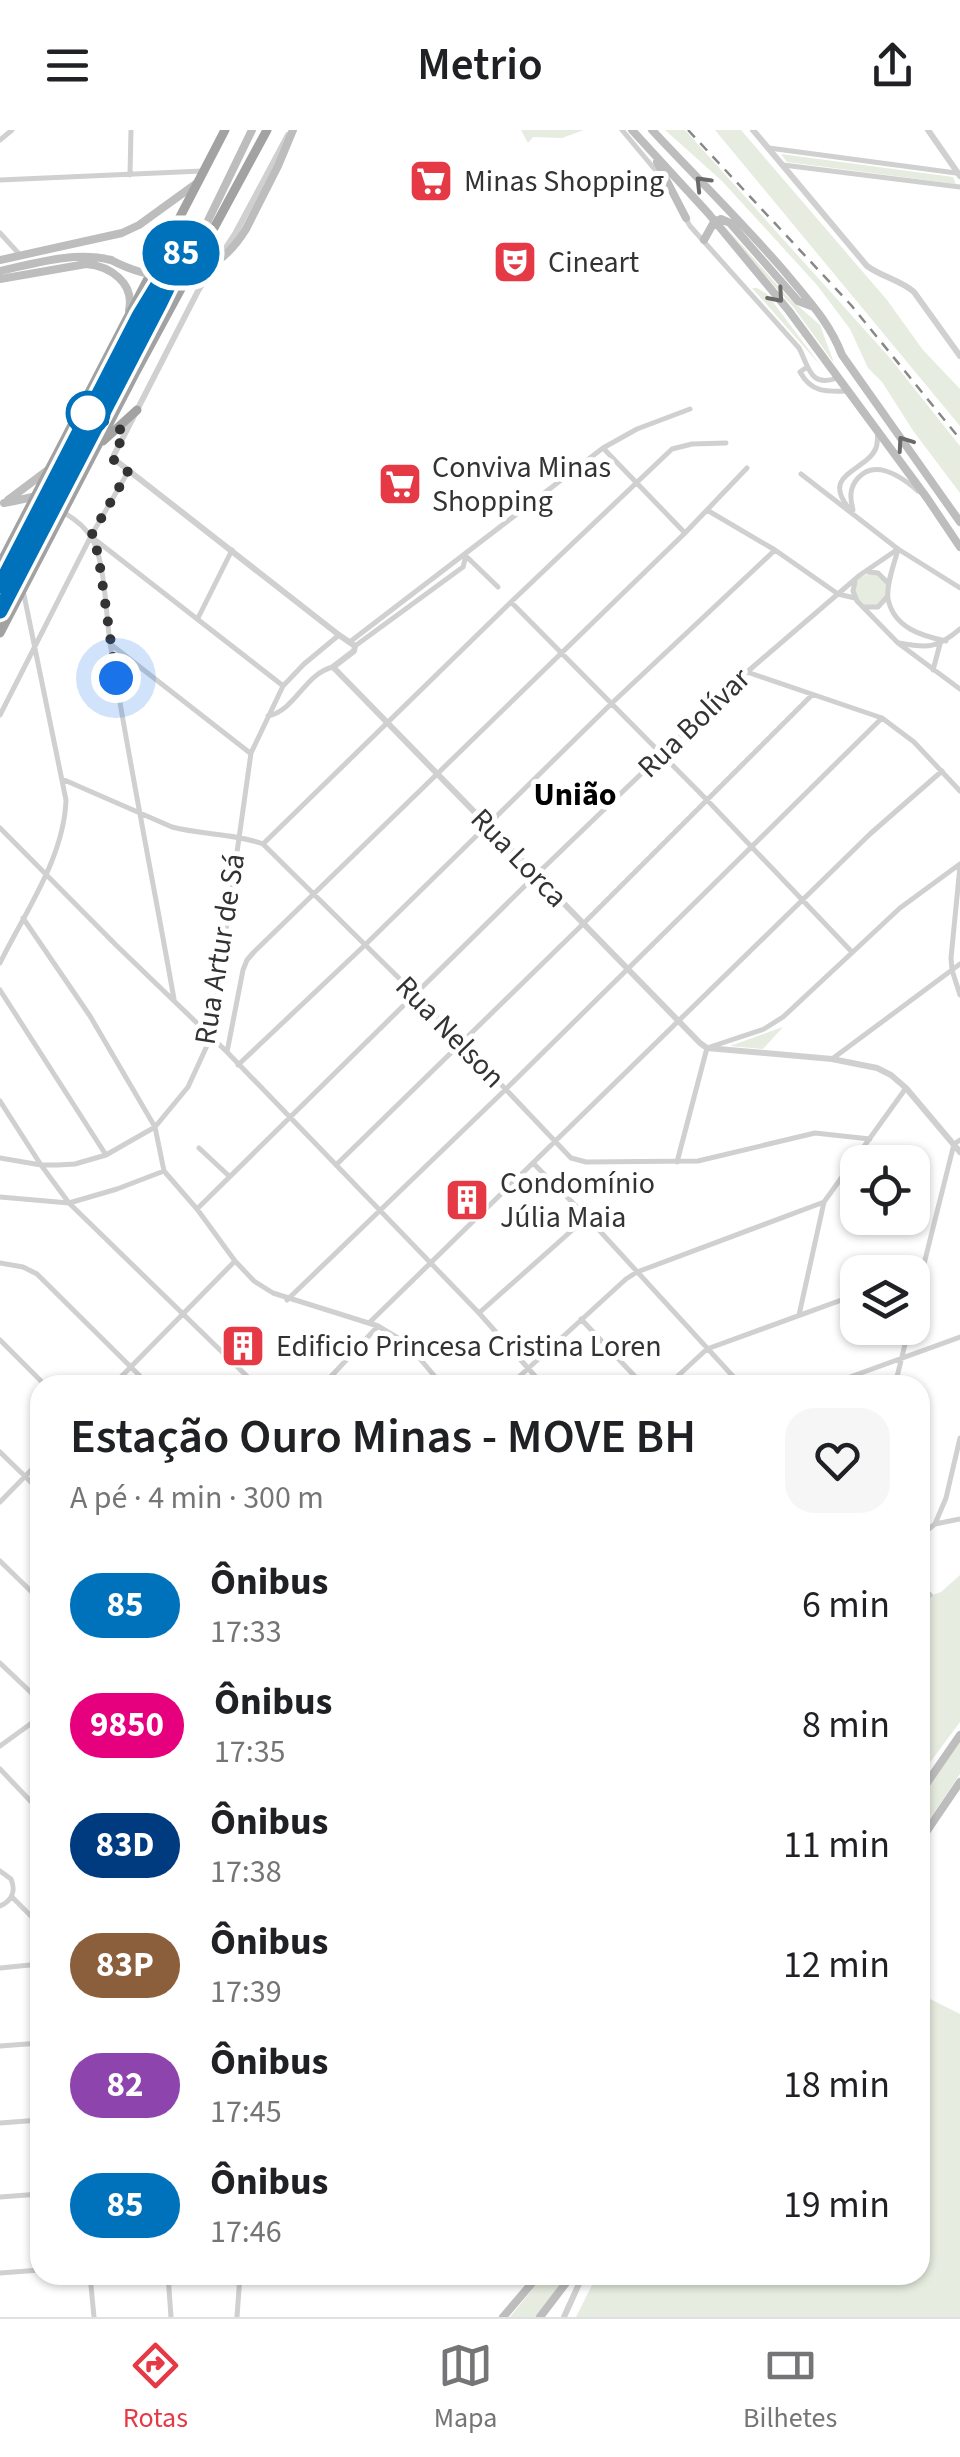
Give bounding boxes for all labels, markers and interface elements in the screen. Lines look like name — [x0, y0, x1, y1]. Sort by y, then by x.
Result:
text: Metrio — [417, 33, 543, 97]
icon: menu — [40, 38, 95, 93]
icon: share — [865, 38, 920, 93]
supermarket icon: Minas Shopping — [408, 158, 454, 204]
place label: Minas Shopping — [464, 160, 664, 203]
one-way arrow — [696, 176, 714, 195]
line badge: 85 — [136, 220, 226, 286]
text: 85 — [163, 228, 199, 278]
theatre icon: Cineart — [492, 239, 538, 285]
place label: Cineart — [548, 241, 639, 284]
one-way arrow — [765, 285, 783, 303]
unlabelled marker — [67, 392, 109, 434]
one-way arrow — [898, 435, 916, 454]
place label: Conviva Minas Shopping — [432, 446, 611, 523]
supermarket icon: Conviva Minas Shopping — [377, 461, 423, 507]
your location — [91, 653, 141, 703]
street label: Rua Bolívar — [628, 658, 761, 788]
district label: União — [533, 772, 617, 818]
street label: Rua Lorca — [461, 799, 577, 917]
street label: Rua Artur de Sá — [184, 850, 256, 1048]
street label: Rua Nelson — [385, 966, 515, 1098]
map controls — [840, 1145, 930, 1345]
button: locate — [840, 1145, 930, 1235]
place label: Condomínio Júlia Maia — [500, 1162, 655, 1239]
building icon: Condomínio Júlia Maia — [444, 1177, 490, 1223]
button: layers — [840, 1255, 930, 1345]
building icon: Edificio Princesa Cristina Loren — [220, 1323, 266, 1369]
place label: Edificio Princesa Cristina Loren — [276, 1325, 662, 1368]
text: Estação Ouro Minas - MOVE BH — [70, 1403, 696, 1471]
button: heart — [785, 1408, 890, 1513]
text: A pé · 4 min · 300 m — [70, 1475, 324, 1521]
text: Ônibus — [210, 1555, 328, 1609]
text: 6 min — [802, 1578, 890, 1632]
text: 85 — [107, 1580, 143, 1630]
text: 17:33 — [210, 1609, 282, 1655]
text: Ônibus — [214, 1675, 332, 1729]
text: 8 min — [802, 1698, 890, 1752]
text: 9850 — [90, 1700, 164, 1750]
text: 17:35 — [214, 1729, 286, 1775]
text: Ônibus — [210, 1795, 328, 1849]
text: 11 min — [783, 1818, 890, 1872]
text: 83D — [95, 1820, 155, 1870]
text: 17:38 — [210, 1849, 282, 1895]
text: Ônibus — [210, 1915, 328, 1969]
text: 12 min — [783, 1938, 890, 1992]
text: 83P — [96, 1940, 154, 1990]
text: 17:39 — [210, 1969, 282, 2015]
text: Ônibus — [210, 2035, 328, 2089]
text: 18 min — [783, 2058, 890, 2112]
text: 82 — [107, 2060, 143, 2110]
text: 17:45 — [210, 2089, 282, 2135]
text: Ônibus — [210, 2155, 328, 2209]
text: 19 min — [783, 2178, 890, 2232]
text: 85 — [107, 2180, 143, 2230]
text: 17:46 — [210, 2209, 282, 2255]
tab: Rotas — [123, 2338, 188, 2438]
tab: Mapa — [434, 2338, 497, 2438]
tab: Bilhetes — [743, 2338, 837, 2438]

